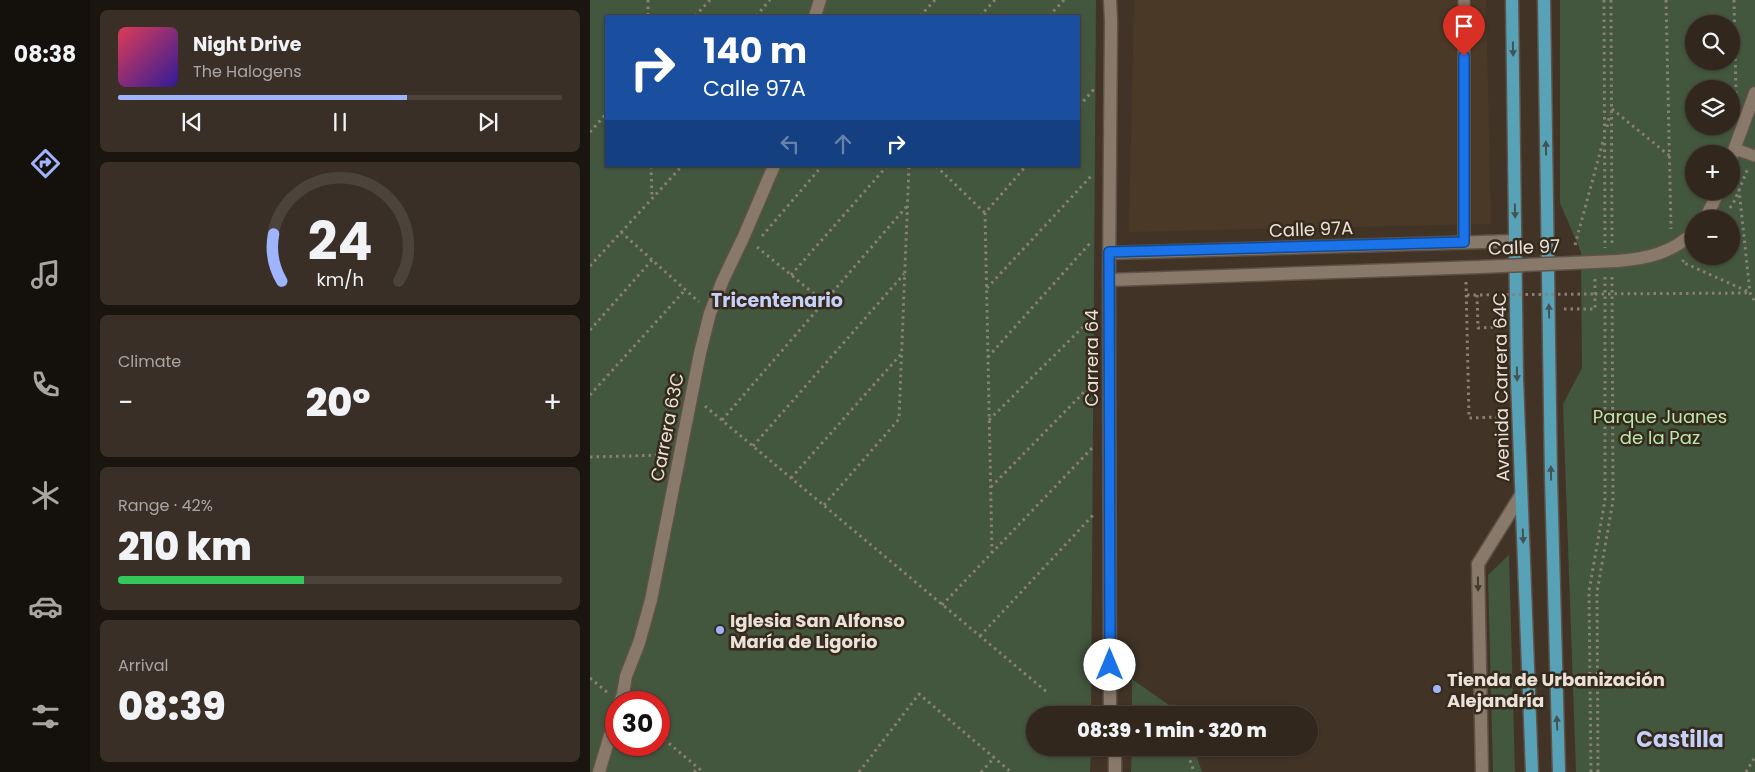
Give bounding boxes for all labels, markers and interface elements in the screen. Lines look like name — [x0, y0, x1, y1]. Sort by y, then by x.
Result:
pin — [1443, 5, 1485, 56]
icon: arrive — [1450, 12, 1478, 40]
map controls — [1685, 15, 1740, 265]
button: search — [1685, 15, 1740, 70]
text: 140 m — [703, 26, 807, 75]
text: Night Drive — [193, 31, 302, 58]
icon: right — [620, 35, 685, 100]
text: 08:38 — [14, 39, 76, 70]
one-way arrow — [1509, 41, 1517, 57]
text: The Halogens — [193, 60, 301, 83]
text: Calle 97A — [703, 73, 806, 104]
button: layers — [1685, 80, 1740, 135]
icon: previous — [178, 108, 206, 136]
icon: pause — [326, 108, 354, 136]
icon: next — [474, 108, 502, 136]
icon: left — [776, 130, 804, 158]
icon: ahead — [829, 130, 857, 158]
icon: right — [882, 130, 910, 158]
one-way arrow — [1542, 140, 1550, 156]
button: + — [1685, 145, 1740, 200]
icon: directions — [28, 146, 63, 181]
one-way arrow — [1511, 203, 1519, 219]
text: 24 — [308, 205, 372, 278]
button: − — [1685, 210, 1740, 265]
street label: Calle 97A — [1268, 215, 1354, 243]
street label: Calle 97 — [1488, 233, 1561, 261]
icon: music — [28, 257, 63, 292]
text: km/h — [316, 267, 364, 292]
district label: Tricentenario — [711, 287, 843, 314]
street label: Avenida Carrera 64C — [1487, 292, 1515, 482]
one-way arrow — [1544, 303, 1552, 319]
street label: Carrera 64 — [1079, 309, 1104, 407]
text: Climate — [118, 350, 181, 373]
one-way arrow — [1513, 366, 1521, 382]
icon: phone — [28, 367, 63, 402]
street label: Carrera 63C — [644, 370, 690, 484]
text: 20° — [306, 376, 371, 429]
text: − — [118, 383, 133, 422]
text: + — [543, 383, 562, 422]
park label: Parque Juanes de la Paz — [1593, 404, 1727, 450]
one-way arrow — [1547, 465, 1555, 481]
icon: climate — [28, 478, 63, 513]
text: Range · 42% — [118, 494, 213, 517]
text: 210 km — [118, 520, 252, 573]
one-way arrow — [1519, 528, 1527, 544]
one-way arrow — [1474, 576, 1482, 592]
icon: car — [28, 589, 63, 624]
place label: Iglesia San Alfonso María de Ligorio — [730, 608, 905, 654]
marker: Iglesia San Alfonso María de Ligorio — [714, 624, 726, 636]
position arrow — [1083, 638, 1135, 690]
text: Arrival — [118, 654, 168, 677]
place label: Tienda de Urbanización Alejandría — [1447, 667, 1665, 713]
text: 08:39 — [118, 680, 225, 733]
marker: Tienda de Urbanización Alejandría — [1431, 683, 1443, 695]
speed limit sign: 30 — [605, 691, 670, 756]
icon: filters — [28, 699, 63, 734]
one-way arrow — [1553, 715, 1561, 731]
text: 08:39 · 1 min · 320 m — [1077, 717, 1267, 744]
district label: Castilla — [1636, 724, 1724, 755]

